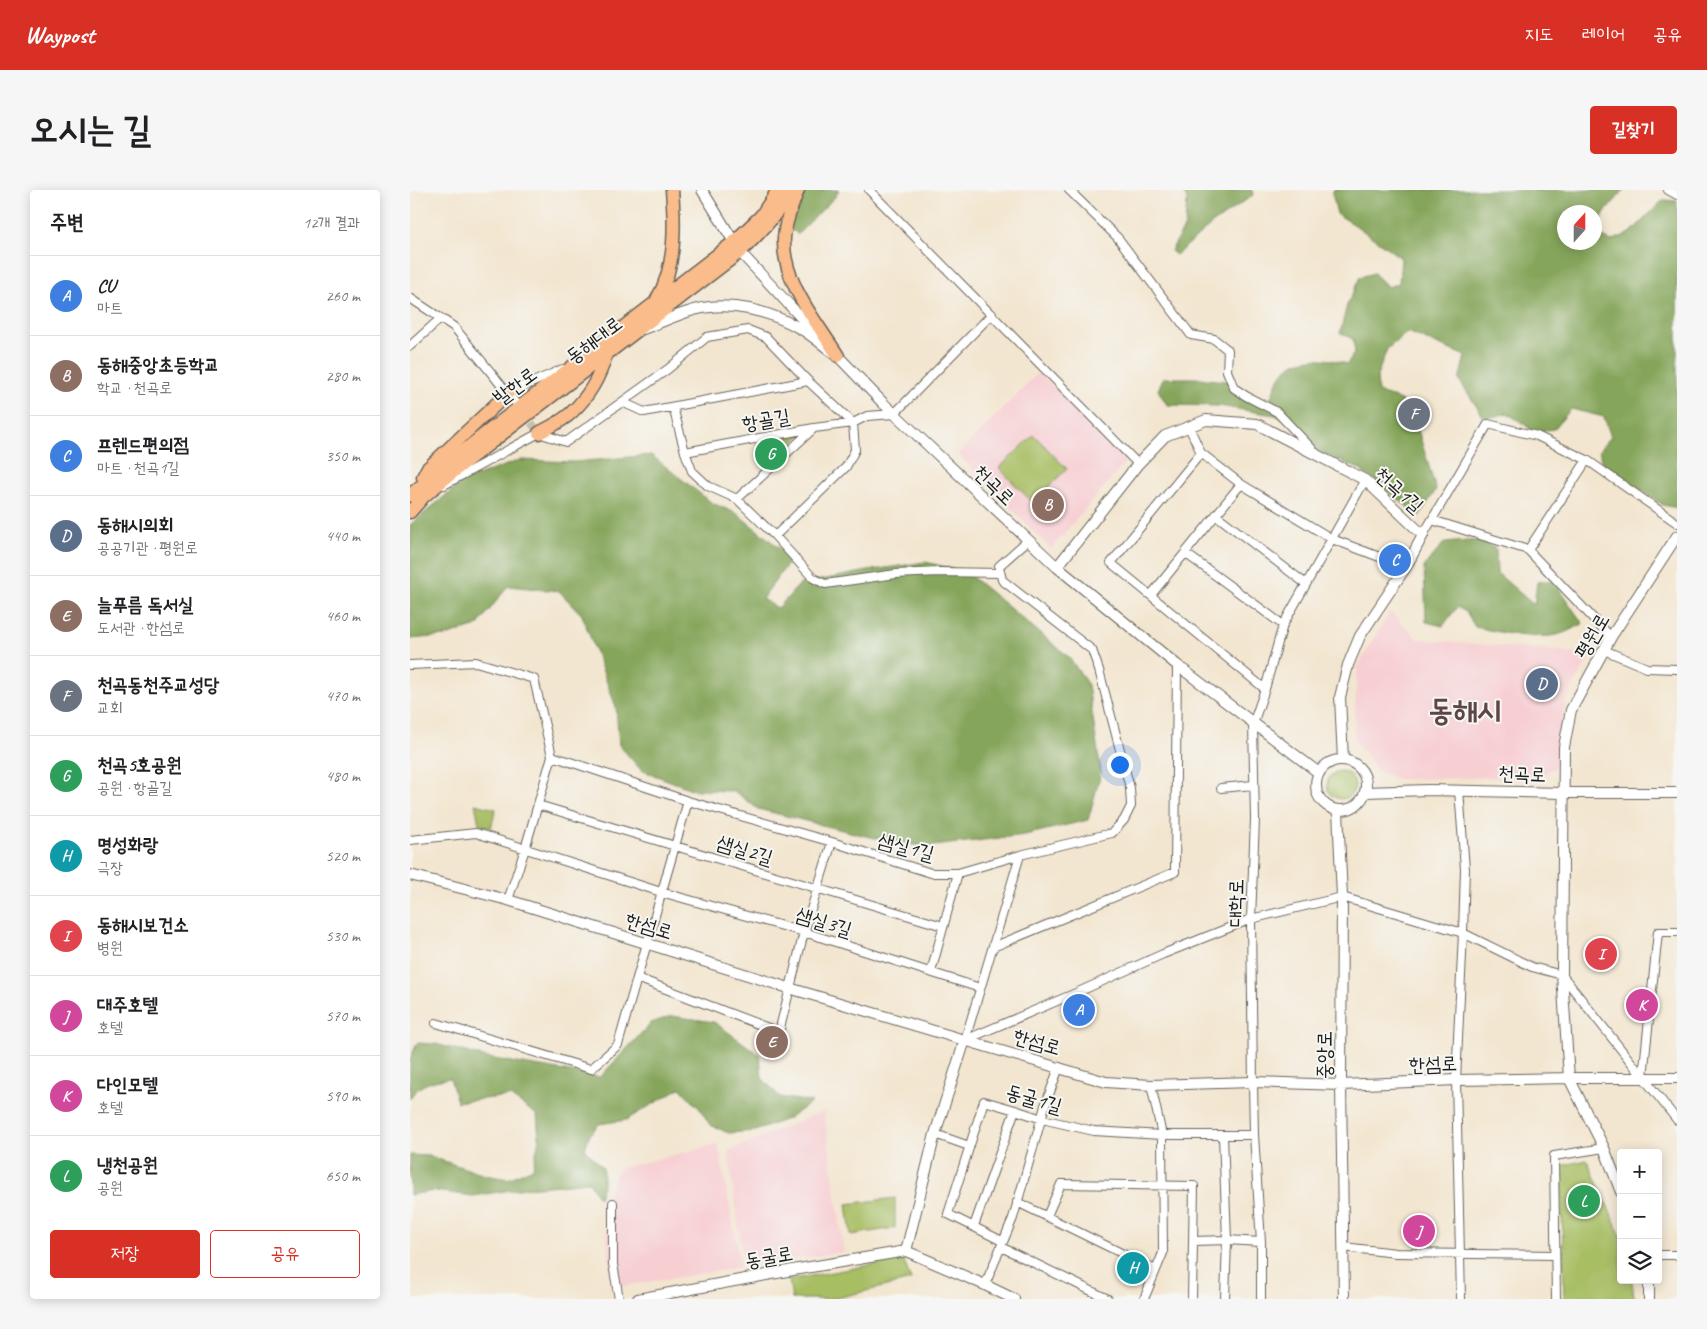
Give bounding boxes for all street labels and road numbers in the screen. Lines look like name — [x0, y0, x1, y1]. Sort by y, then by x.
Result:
street label: 동해대로 — [561, 311, 627, 369]
street label: 발한로 — [488, 361, 542, 411]
street label: 항골길 — [740, 403, 792, 437]
street label: 천곡로 — [968, 459, 1020, 511]
street label: 천곡1길 — [1369, 462, 1429, 518]
street label: 평원로 — [1569, 609, 1615, 663]
street label: 천곡로 — [1497, 761, 1547, 787]
street label: 샘실1길 — [875, 828, 937, 866]
street label: 샘실2길 — [714, 830, 776, 870]
street label: 대학로 — [1223, 879, 1249, 927]
street label: 샘실3길 — [793, 902, 855, 942]
street label: 한섬로 — [622, 907, 676, 945]
street label: 한섬로 — [1010, 1023, 1064, 1061]
street label: 중앙로 — [1312, 1031, 1337, 1079]
street label: 한섬로 — [1408, 1051, 1458, 1077]
street label: 동굴1길 — [1003, 1079, 1065, 1119]
street label: 동굴로 — [743, 1240, 795, 1274]

